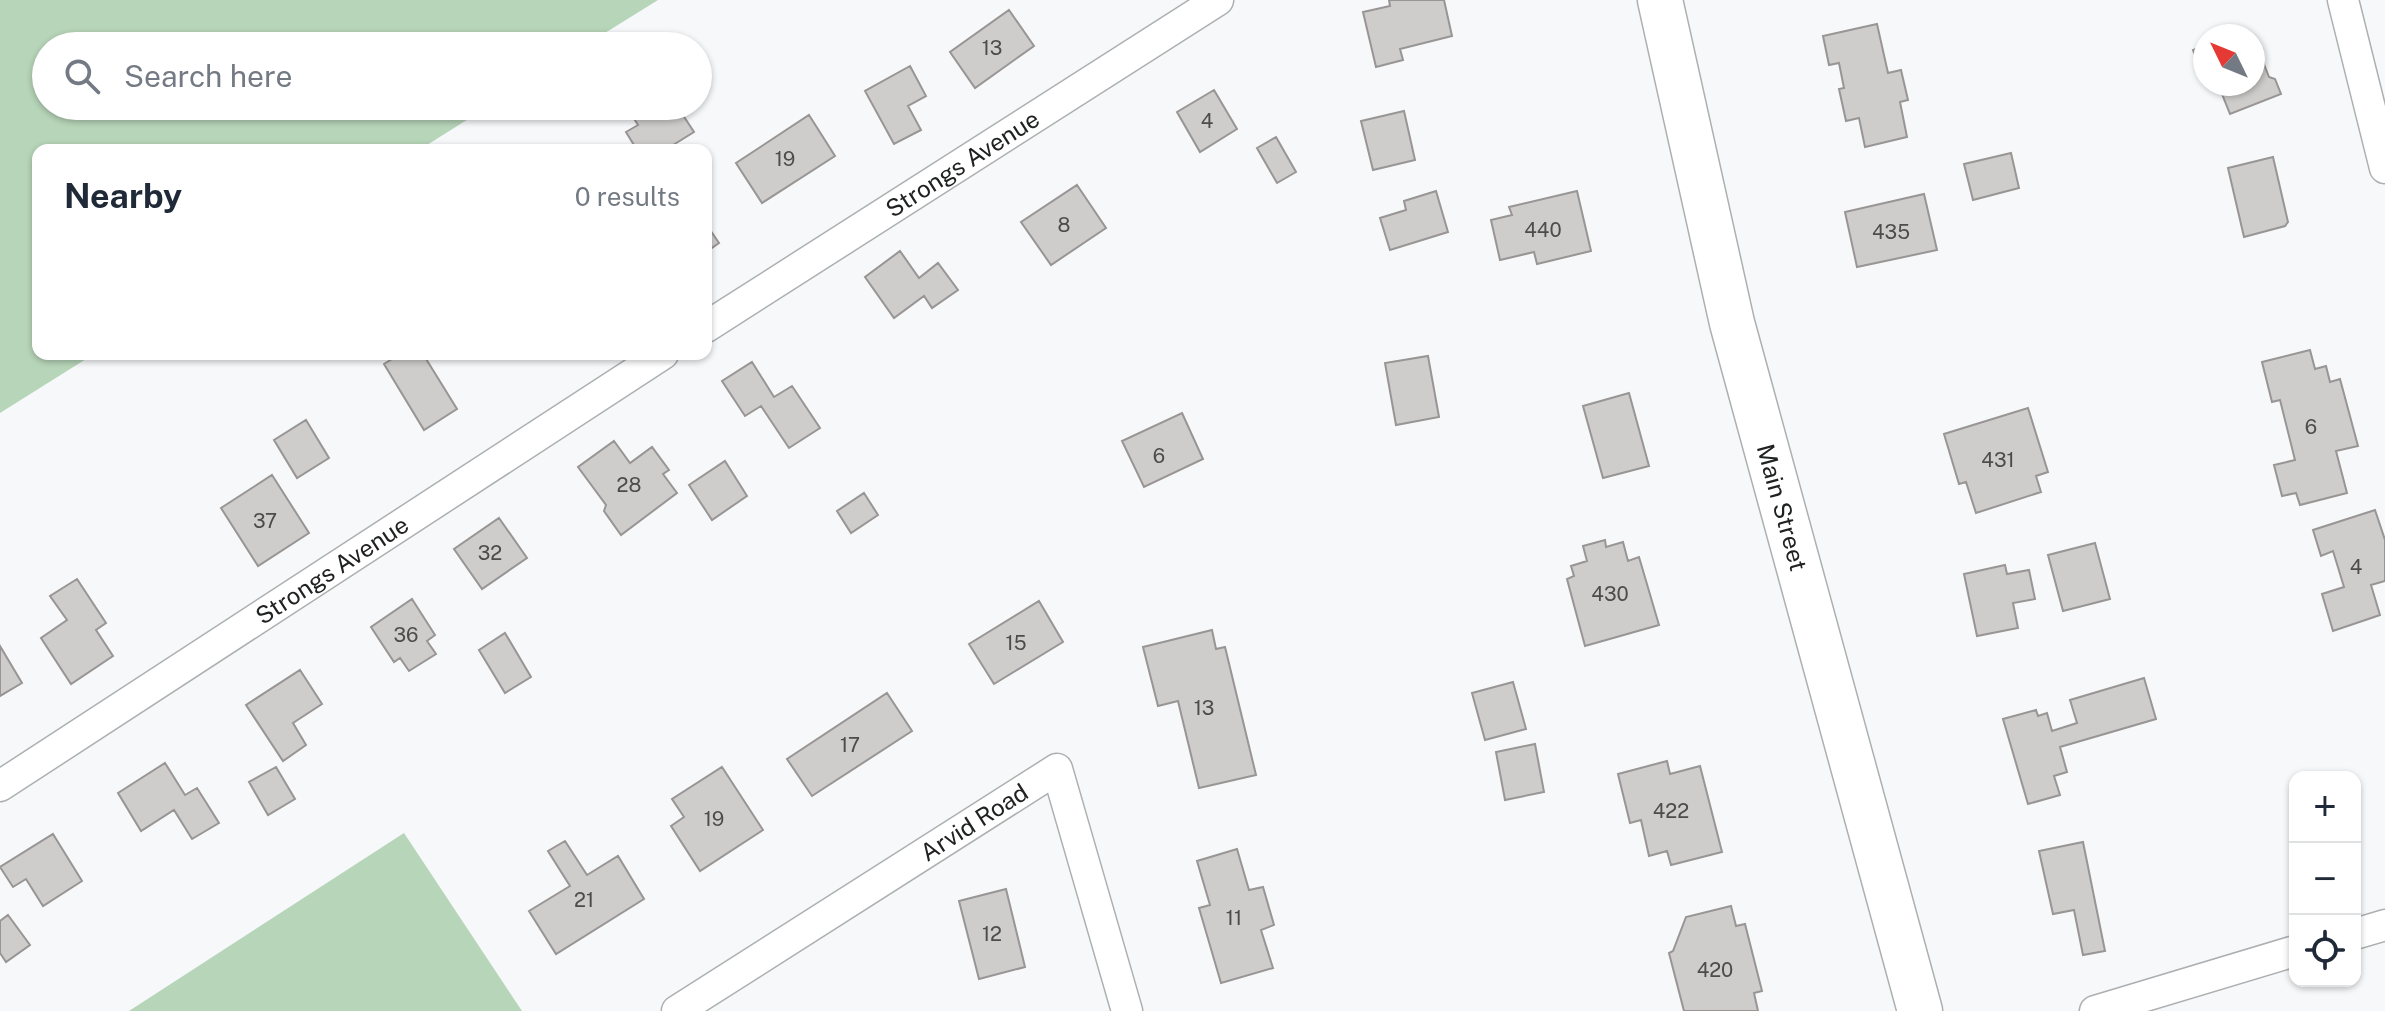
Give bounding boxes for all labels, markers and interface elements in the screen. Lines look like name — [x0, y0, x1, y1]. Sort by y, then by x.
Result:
north arrow — [2193, 24, 2265, 96]
search box — [32, 32, 712, 120]
house number: 13 — [982, 36, 1002, 60]
icon: search — [60, 54, 104, 98]
text: Search here — [124, 58, 292, 94]
street label: Strongs Avenue — [880, 104, 1044, 223]
house number: 4 — [1201, 109, 1213, 133]
house number: 19 — [775, 147, 795, 171]
text: Nearby — [64, 176, 182, 216]
text: 0 results — [575, 181, 680, 212]
house number: 8 — [1058, 213, 1070, 237]
house number: 440 — [1524, 218, 1562, 242]
house number: 435 — [1872, 220, 1910, 244]
house number: 6 — [2305, 415, 2317, 439]
street label: Main Street — [1752, 441, 1813, 574]
house number: 6 — [1153, 444, 1165, 468]
house number: 431 — [1981, 448, 2015, 472]
house number: 28 — [617, 473, 641, 497]
house number: 37 — [253, 509, 277, 533]
street label: Strongs Avenue — [250, 510, 413, 630]
house number: 32 — [478, 541, 502, 565]
house number: 4 — [2350, 555, 2362, 579]
house number: 430 — [1591, 582, 1629, 606]
house number: 36 — [394, 623, 418, 647]
house number: 15 — [1006, 631, 1026, 655]
house number: 13 — [1194, 696, 1214, 720]
house number: 17 — [840, 733, 860, 757]
map controls — [2289, 771, 2361, 987]
button: + — [2289, 771, 2361, 843]
street label: Arvid Road — [915, 777, 1033, 866]
house number: 422 — [1653, 799, 1689, 823]
house number: 19 — [704, 807, 724, 831]
button: − — [2289, 843, 2361, 915]
house number: 21 — [574, 888, 594, 912]
house number: 11 — [1226, 906, 1242, 930]
button: locate — [2289, 915, 2361, 987]
house number: 12 — [982, 922, 1002, 946]
house number: 420 — [1697, 958, 1733, 982]

